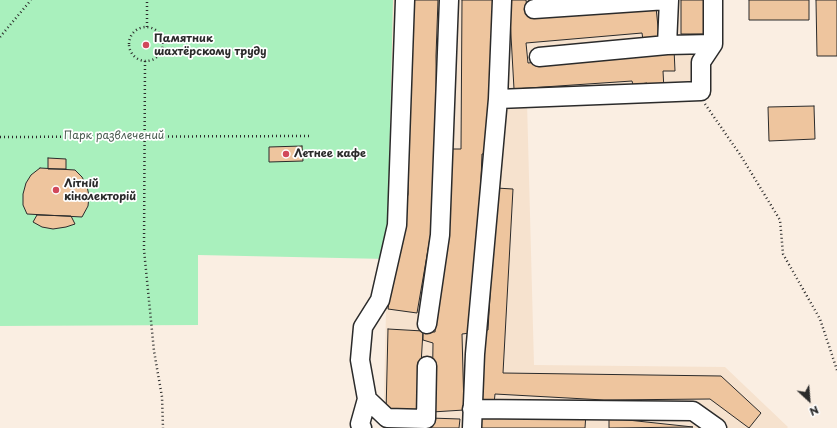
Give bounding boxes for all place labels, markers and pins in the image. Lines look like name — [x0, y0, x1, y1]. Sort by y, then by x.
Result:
place label: Памятник шахтёрскому труду — [154, 32, 266, 58]
marker: Памятник шахтёрскому труду — [141, 40, 151, 50]
place label: Летнее кафе — [294, 147, 366, 161]
marker: Летнее кафе — [281, 149, 291, 159]
place label: Літній кінолекторій — [64, 177, 136, 203]
marker: Літній кінолекторій — [51, 185, 61, 195]

